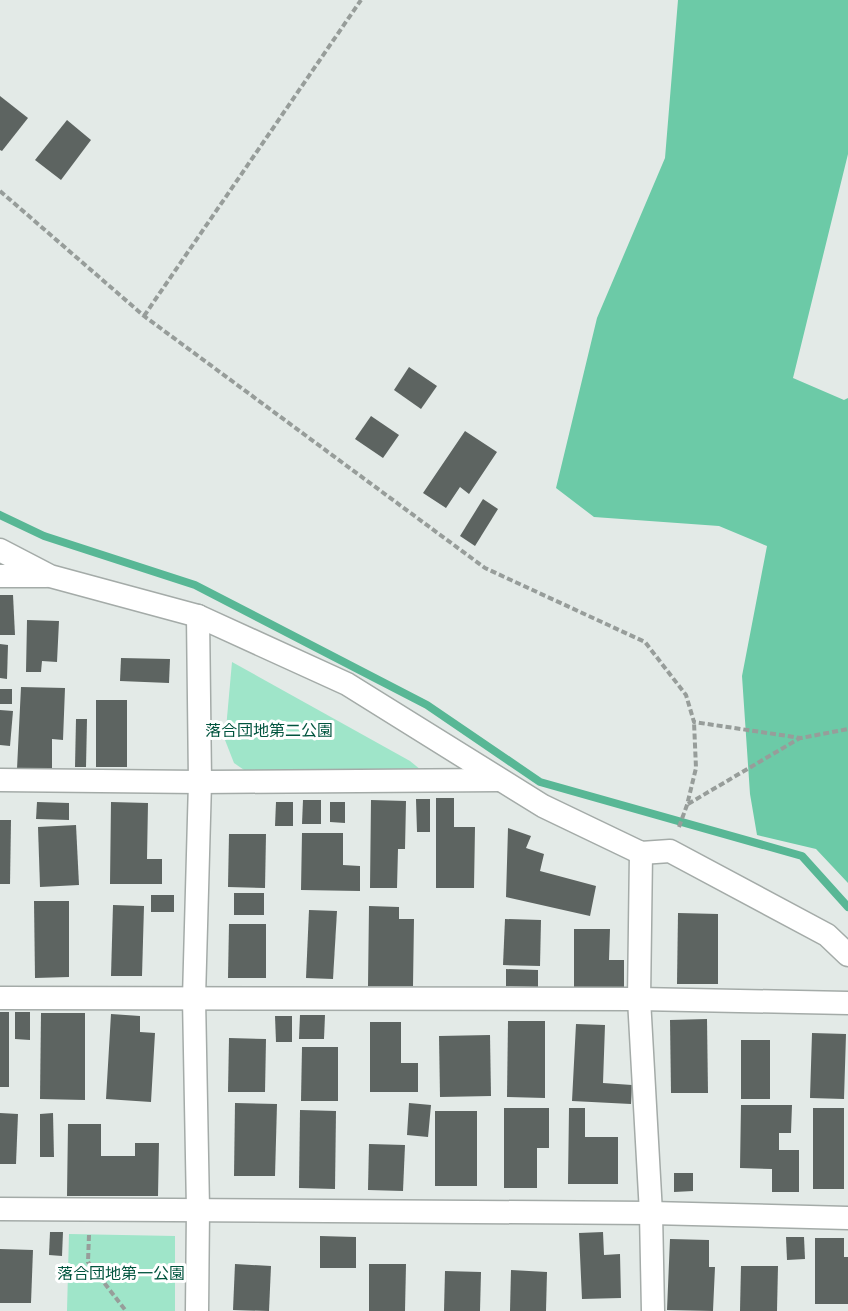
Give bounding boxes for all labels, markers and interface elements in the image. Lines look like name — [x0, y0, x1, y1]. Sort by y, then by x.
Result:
park label: 落合団地第二公園 — [205, 721, 333, 740]
park label: 落合団地第一公園 — [57, 1264, 185, 1283]

